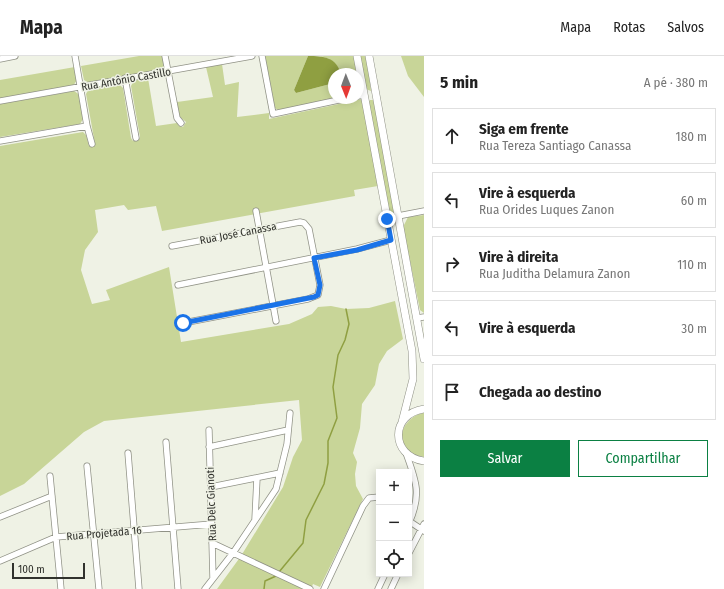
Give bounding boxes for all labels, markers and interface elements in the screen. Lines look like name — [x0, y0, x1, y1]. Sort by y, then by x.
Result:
text: Mapa — [20, 16, 63, 39]
text: Mapa — [560, 19, 591, 36]
text: Rotas — [613, 19, 645, 36]
text: Salvos — [667, 19, 704, 36]
street label: Rua Antônio Castillo — [80, 65, 172, 94]
north arrow — [328, 68, 364, 104]
text: 5 min — [440, 72, 478, 93]
text: A pé · 380 m — [644, 75, 708, 90]
text: Siga em frente — [479, 120, 569, 138]
icon: ahead — [441, 125, 463, 147]
text: 180 m — [676, 129, 707, 144]
text: Rua Tereza Santiago Canassa — [479, 138, 631, 153]
text: Vire à esquerda — [479, 184, 576, 202]
icon: left — [441, 189, 463, 211]
text: 60 m — [681, 193, 707, 208]
text: Rua Orides Luques Zanon — [479, 202, 614, 217]
route end — [378, 210, 396, 228]
street label: Rua José Canassa — [199, 220, 278, 247]
text: Vire à direita — [479, 248, 558, 266]
icon: right — [441, 253, 463, 275]
text: 110 m — [677, 257, 707, 272]
text: Rua Juditha Delamura Zanon — [479, 266, 630, 281]
route start — [174, 314, 192, 332]
icon: left — [441, 317, 463, 339]
text: Vire à esquerda — [479, 319, 576, 337]
text: 30 m — [681, 321, 707, 336]
icon: arrive — [441, 381, 463, 403]
text: Chegada ao destino — [479, 383, 601, 401]
button: Salvar — [440, 440, 570, 477]
button: Compartilhar — [578, 440, 708, 477]
street label: Rua Delc Gianoti — [204, 466, 219, 541]
map controls — [376, 469, 412, 577]
button: + — [376, 469, 412, 505]
button: − — [376, 505, 412, 541]
street label: Rua Projetada 16 — [66, 524, 143, 543]
button: locate — [376, 541, 412, 577]
scale bar — [12, 561, 85, 580]
text: 100 m — [18, 563, 45, 576]

